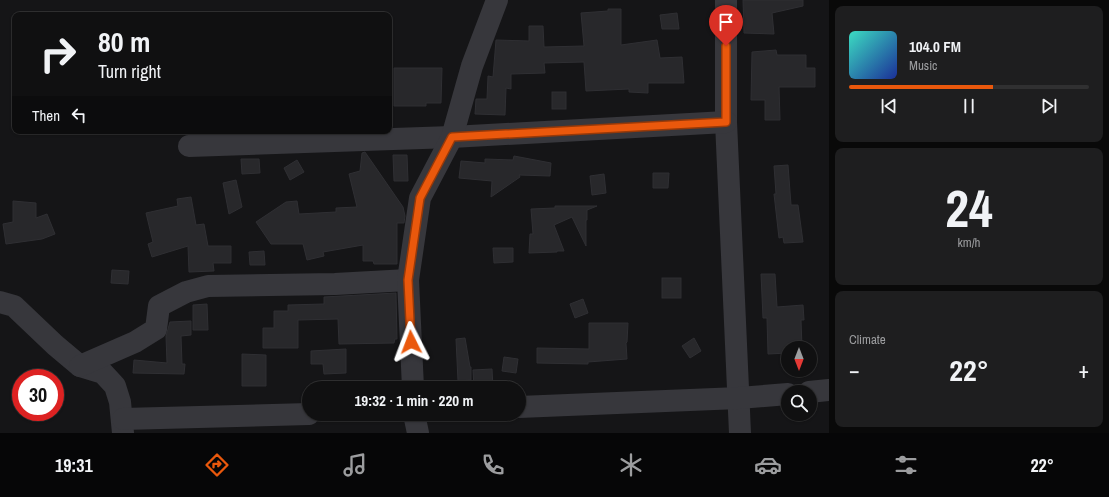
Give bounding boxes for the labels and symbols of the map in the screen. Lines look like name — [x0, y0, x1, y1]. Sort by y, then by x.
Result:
pin — [709, 5, 743, 46]
position arrow — [390, 321, 432, 363]
north arrow — [781, 341, 817, 377]
speed limit sign: 30 — [12, 369, 64, 421]

